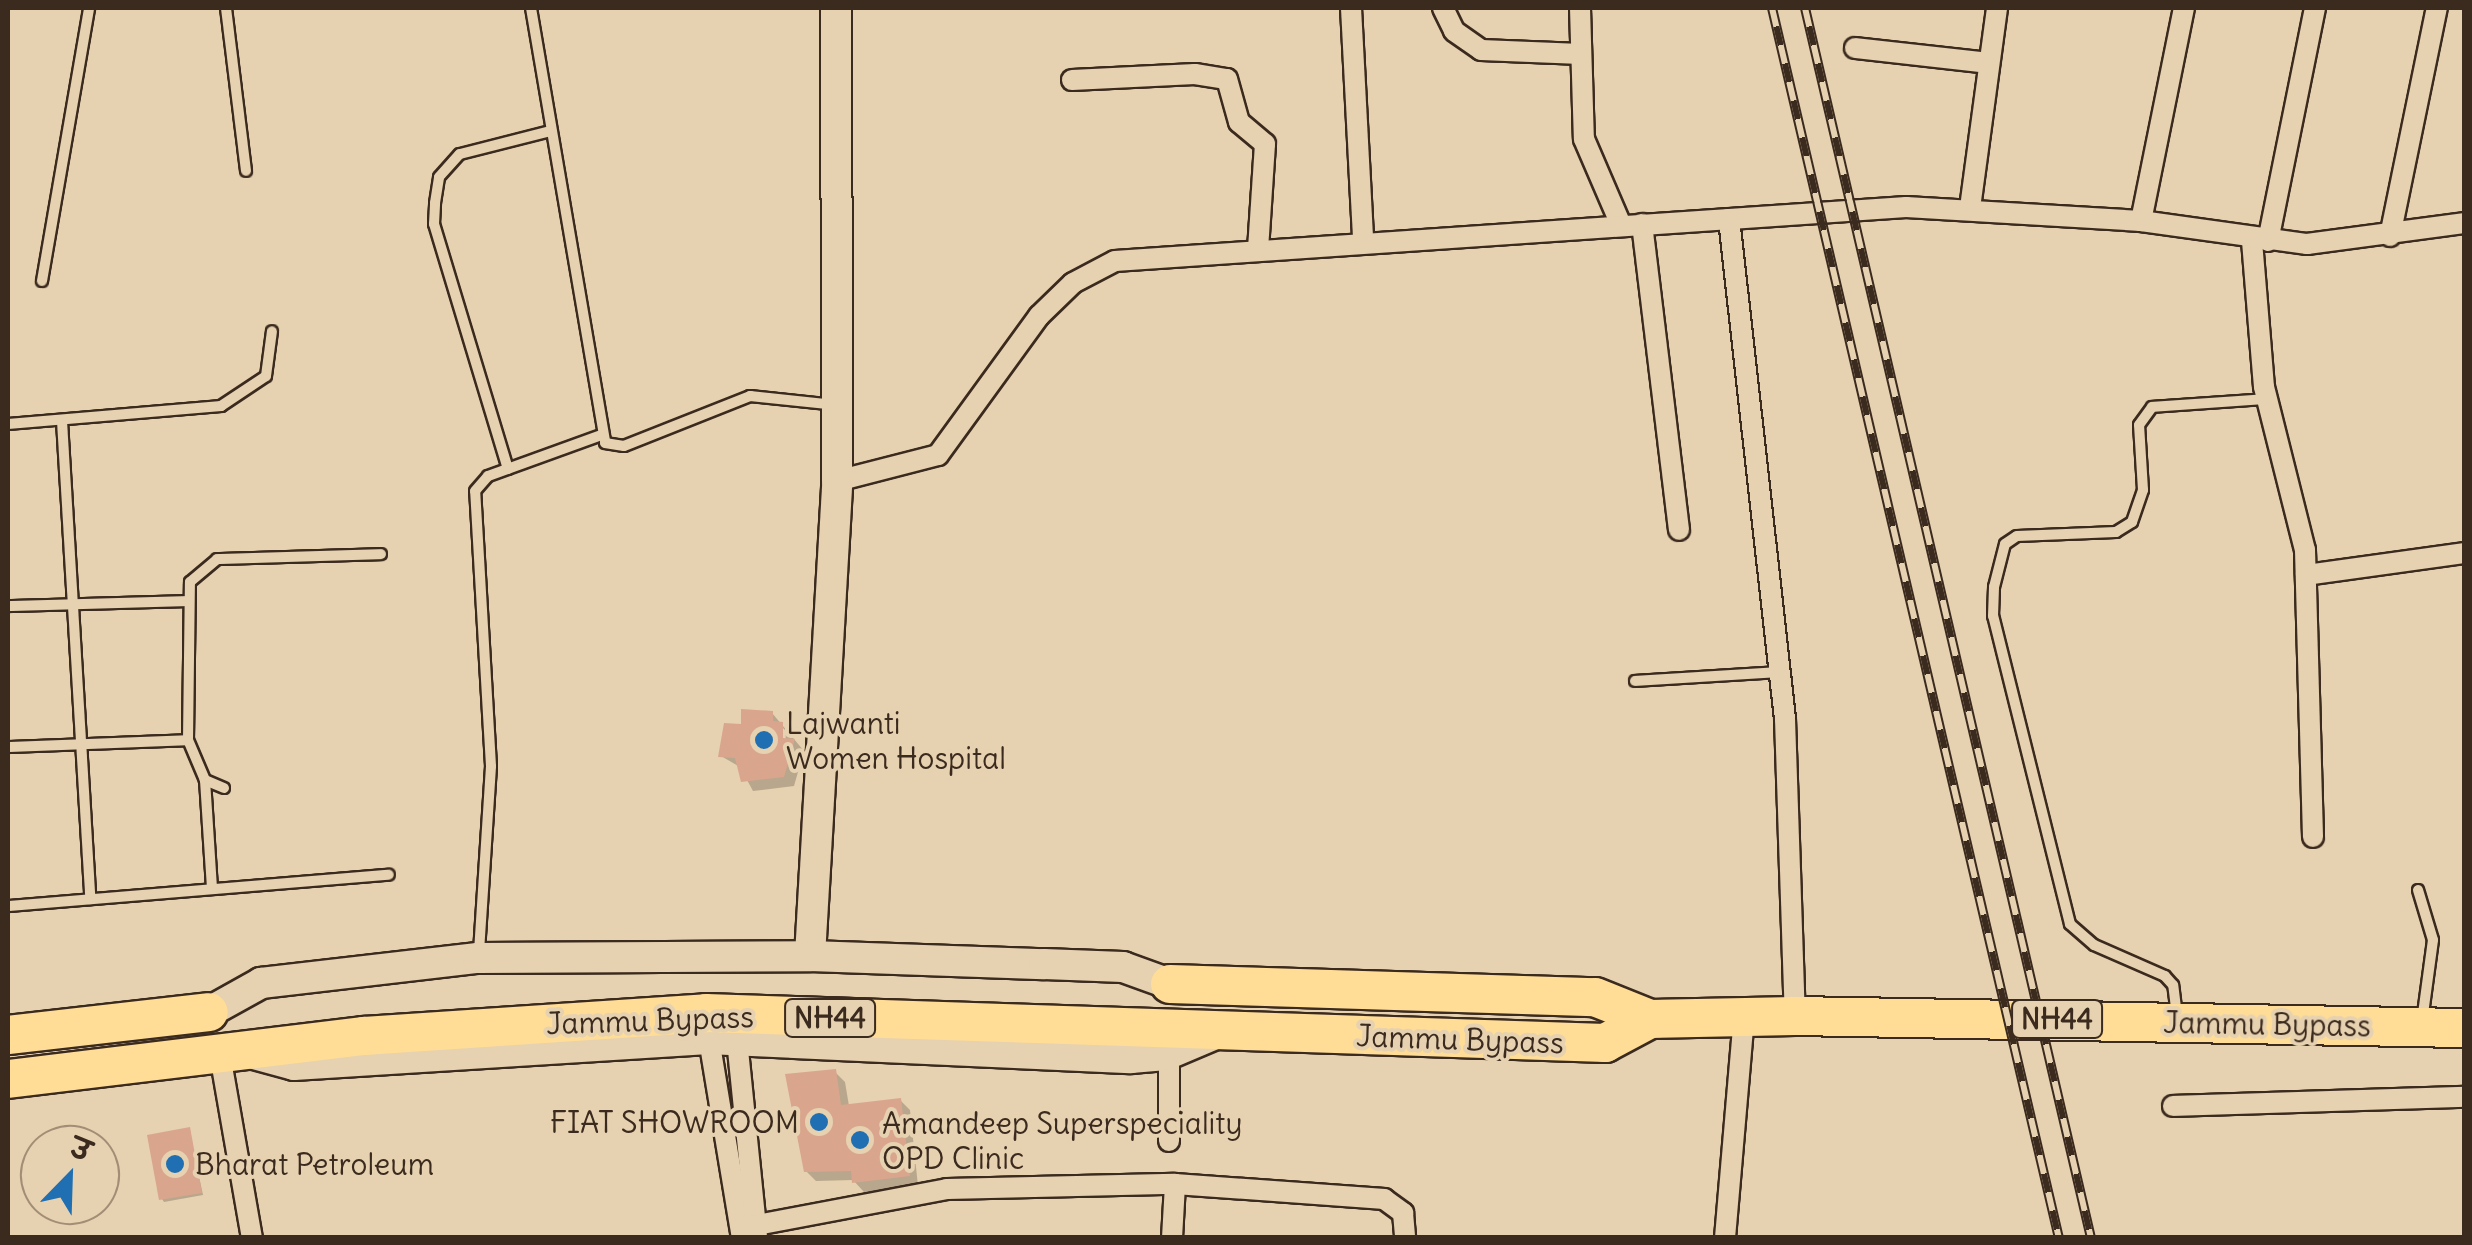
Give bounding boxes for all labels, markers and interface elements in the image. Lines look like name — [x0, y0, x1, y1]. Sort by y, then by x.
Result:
place label: Lajwanti Women Hospital — [786, 705, 1006, 776]
marker: Lajwanti Women Hospital — [751, 727, 777, 753]
road number: NH44 — [782, 995, 878, 1041]
road number: NH44 — [2010, 996, 2104, 1042]
street label: Jammu Bypass — [546, 998, 754, 1042]
street label: Jammu Bypass — [2163, 1004, 2371, 1044]
street label: Jammu Bypass — [1356, 1017, 1564, 1061]
place label: FIAT SHOWROOM — [550, 1104, 799, 1140]
place label: Amandeep Superspeciality OPD Clinic — [882, 1105, 1242, 1176]
marker: FIAT SHOWROOM — [808, 1111, 830, 1133]
north arrow — [20, 1125, 120, 1225]
marker: Amandeep Superspeciality OPD Clinic — [847, 1127, 873, 1153]
text: उ — [65, 1129, 97, 1169]
place label: Bharat Petroleum — [195, 1146, 434, 1182]
marker: Bharat Petroleum — [164, 1153, 186, 1175]

